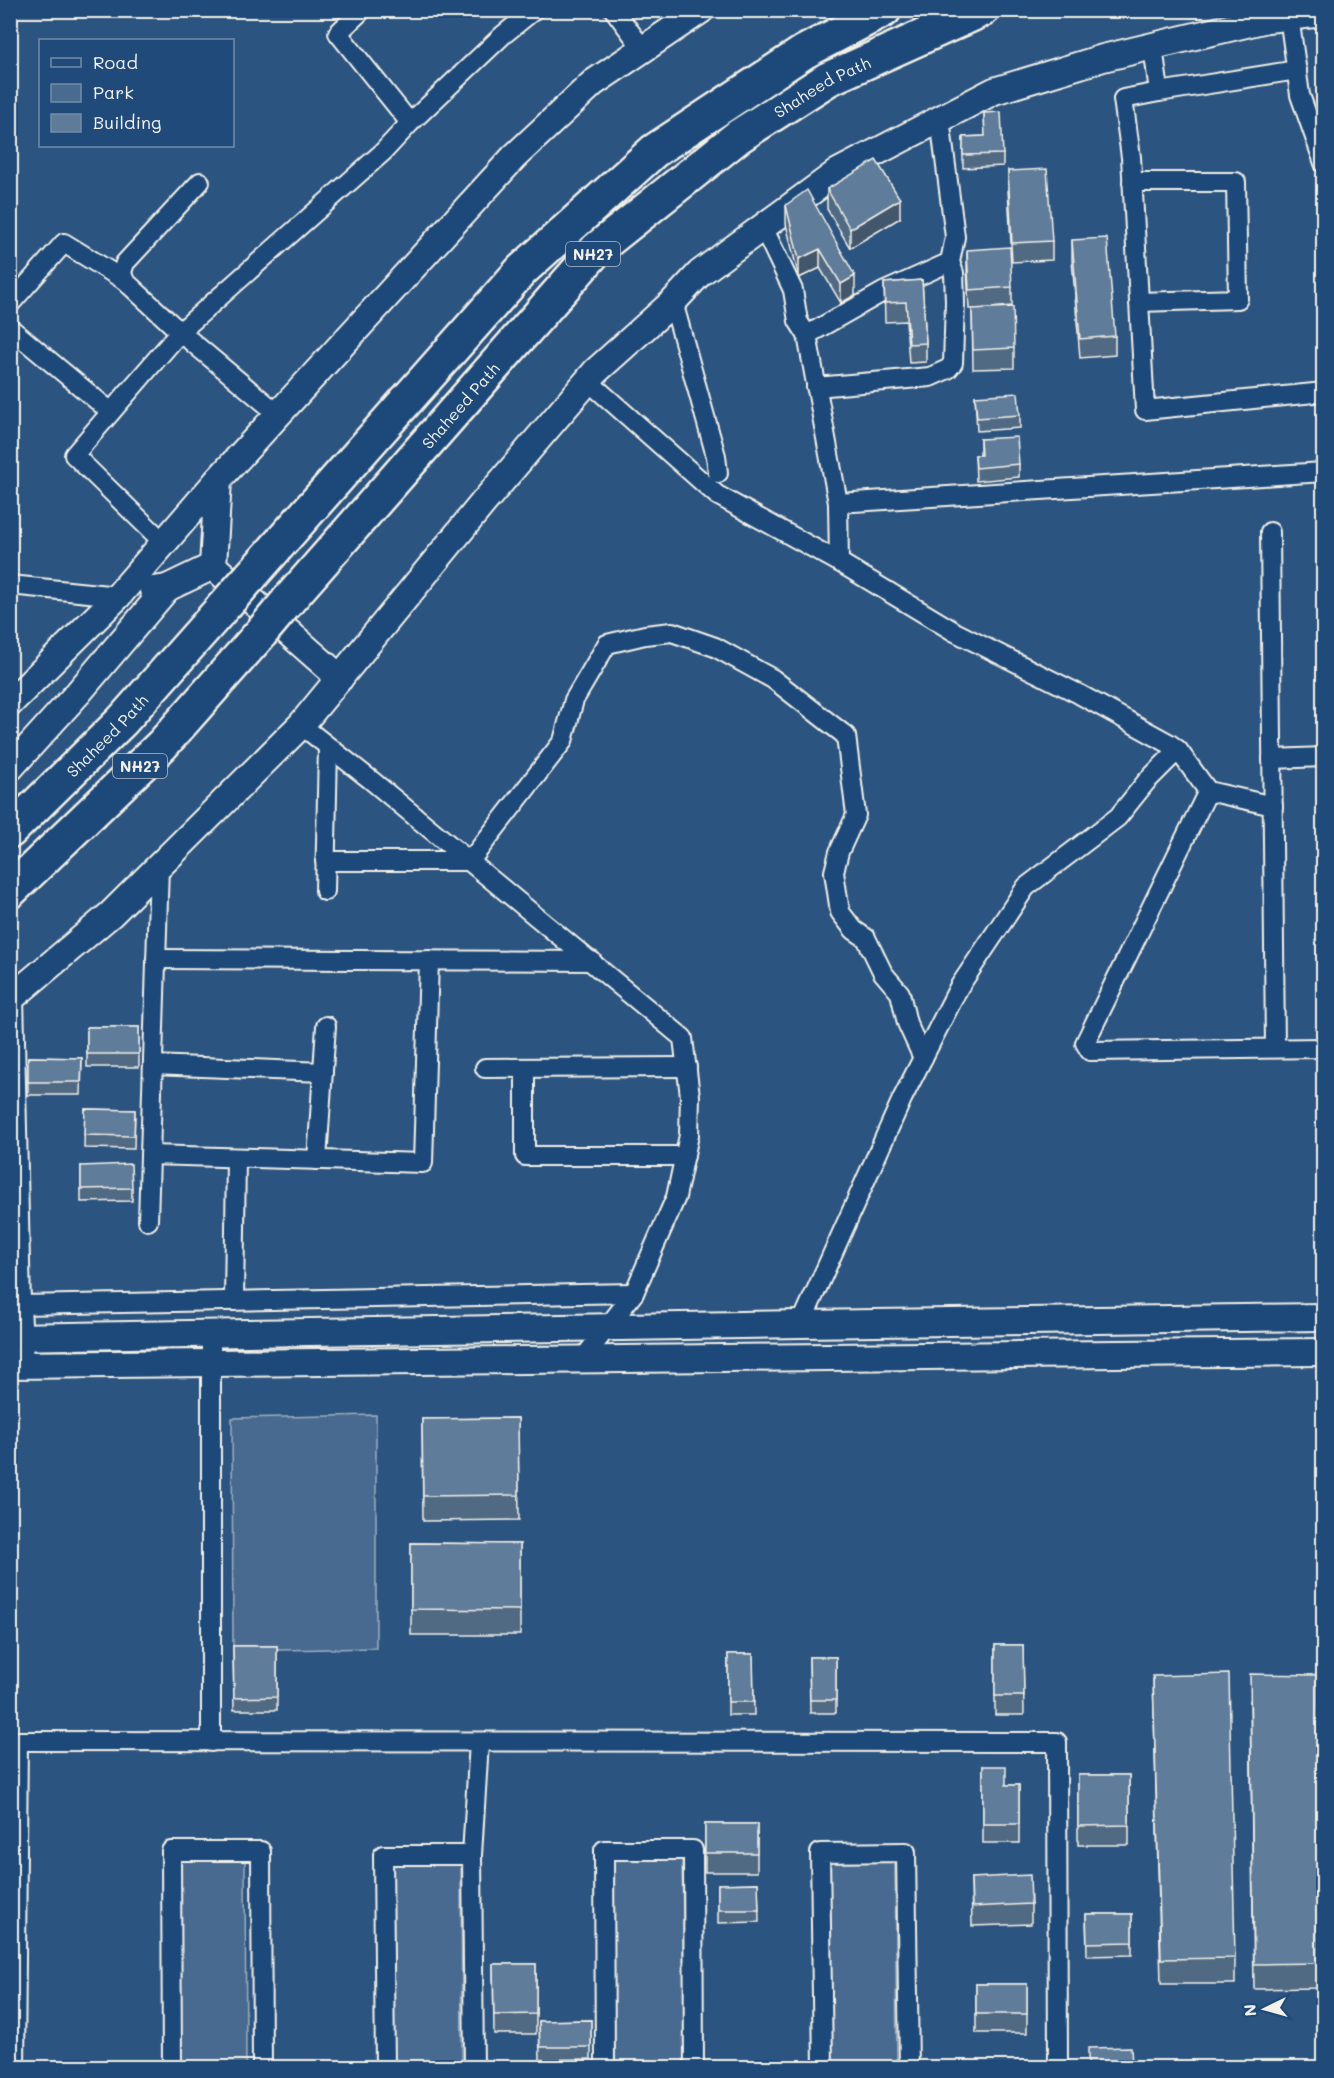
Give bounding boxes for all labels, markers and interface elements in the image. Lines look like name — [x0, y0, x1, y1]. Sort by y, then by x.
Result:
legend — [39, 39, 234, 147]
text: Road — [93, 50, 138, 74]
street label: Shaheed Path — [769, 51, 873, 122]
text: Park — [93, 80, 134, 104]
text: Building — [93, 110, 161, 134]
road number: NH27 — [566, 242, 620, 266]
street label: Shaheed Path — [416, 358, 503, 453]
street label: Shaheed Path — [61, 689, 152, 781]
road number: NH27 — [113, 754, 167, 778]
north arrow — [1235, 1979, 1295, 2039]
text: N — [1239, 2003, 1261, 2017]

